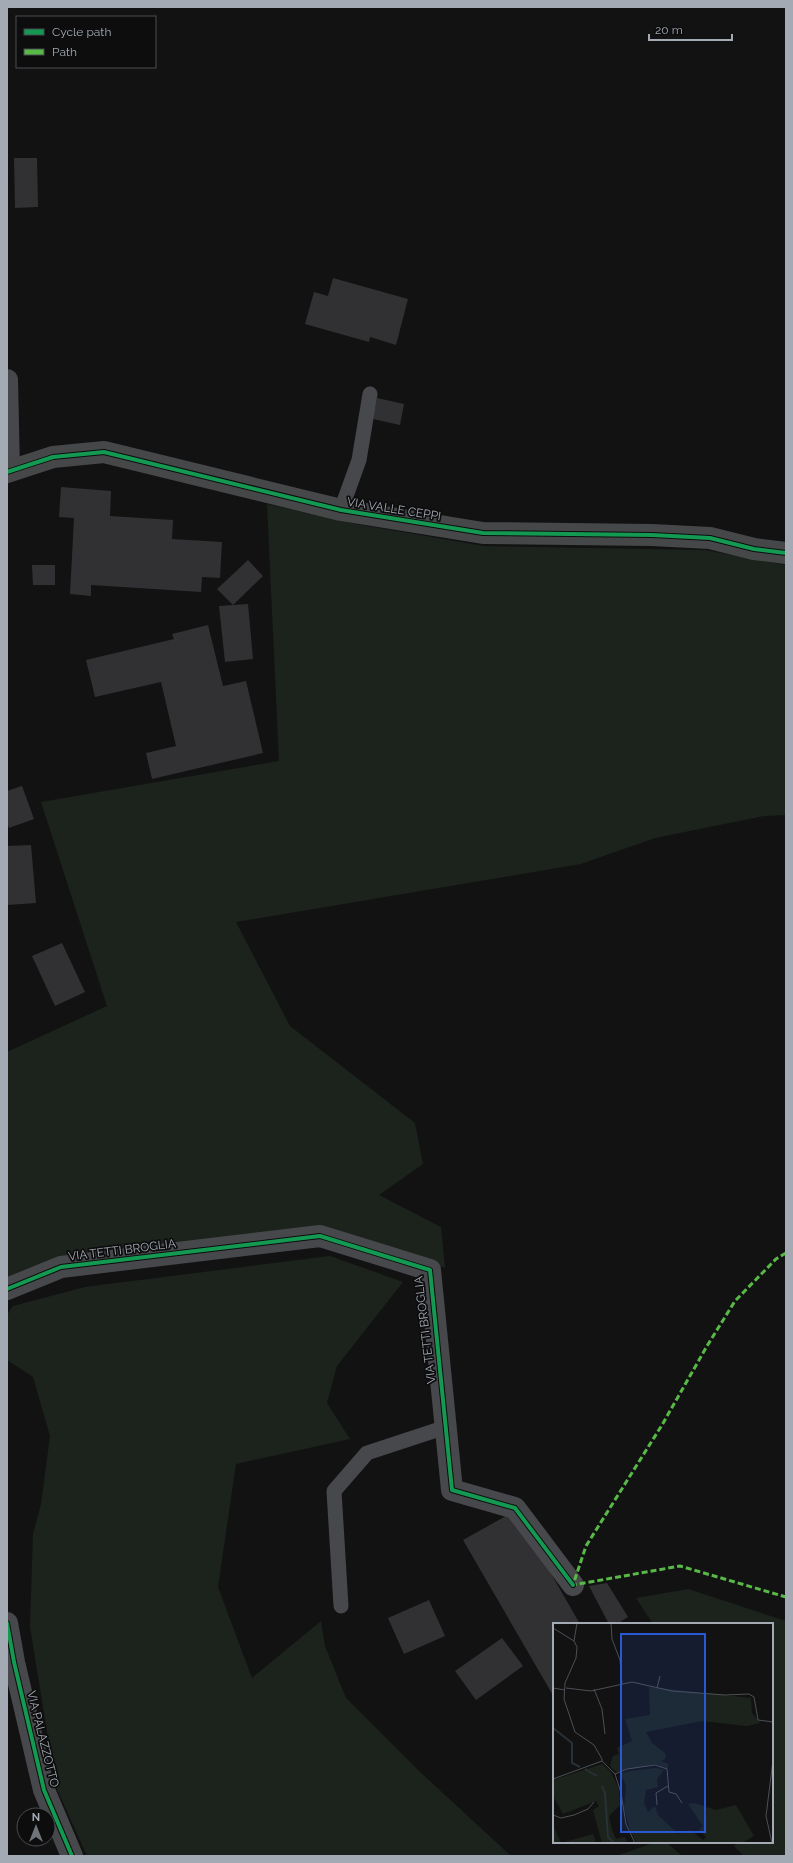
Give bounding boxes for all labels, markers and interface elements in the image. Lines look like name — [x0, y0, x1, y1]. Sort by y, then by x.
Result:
legend — [16, 16, 156, 68]
scale bar — [649, 16, 732, 42]
text: 20 m — [655, 23, 683, 37]
text: Cycle path — [52, 25, 111, 39]
text: Path — [52, 45, 77, 59]
street label: VIA VALLE CEPPI — [346, 495, 442, 523]
street label: VIA TETTI BROGLIA — [67, 1236, 177, 1264]
street label: VIA TETTI BROGLIA — [411, 1275, 439, 1385]
inset map — [553, 1623, 773, 1843]
street label: VIA PALAZZOTTO — [24, 1689, 62, 1789]
north arrow — [16, 1807, 56, 1847]
text: N — [32, 1811, 40, 1824]

